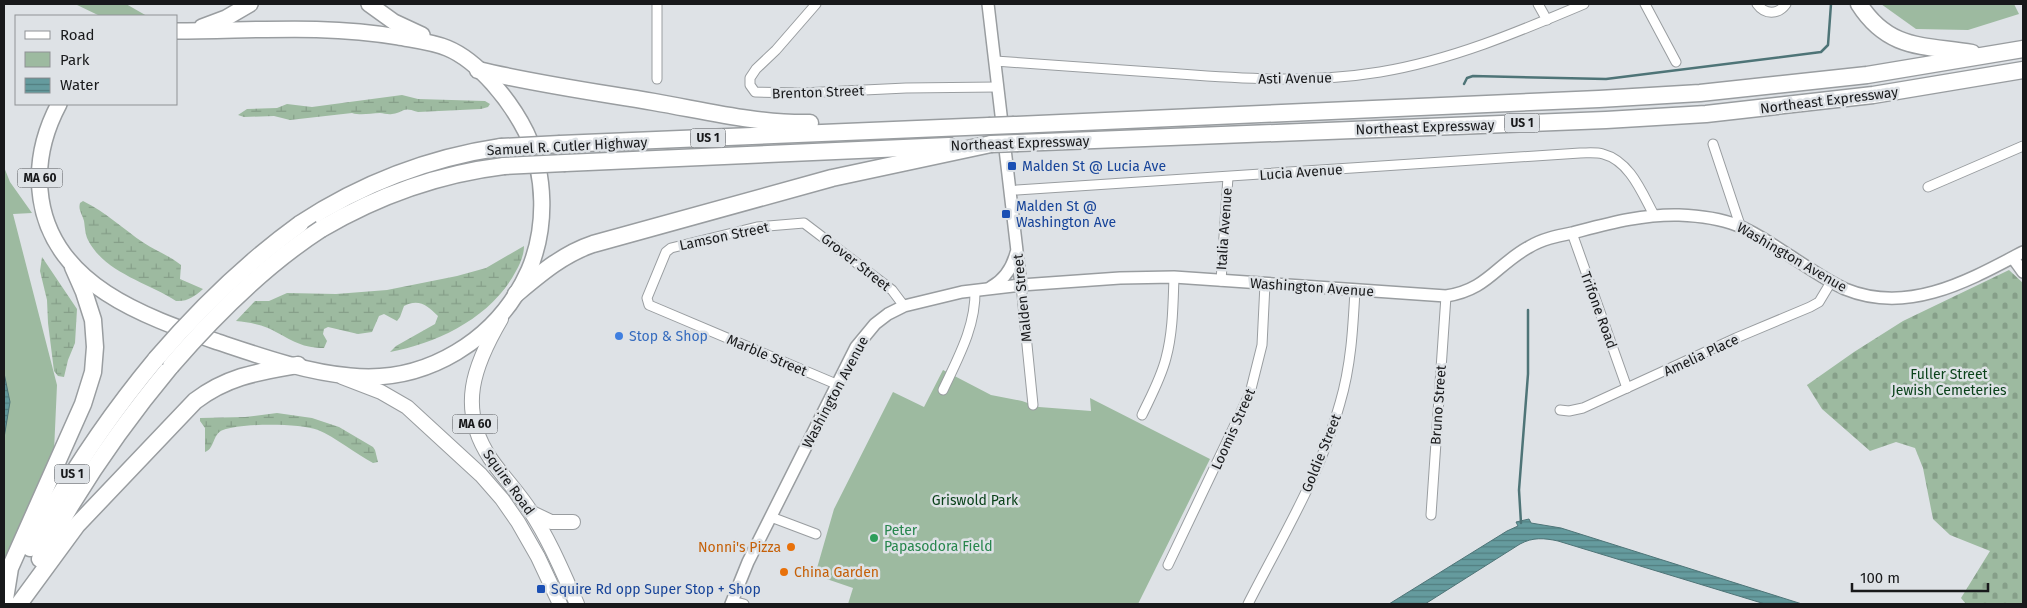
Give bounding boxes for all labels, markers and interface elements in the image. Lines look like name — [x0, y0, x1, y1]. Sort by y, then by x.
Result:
legend — [15, 15, 178, 105]
text: Road — [60, 26, 95, 44]
text: Park — [60, 51, 90, 69]
street label: Asti Avenue — [1258, 69, 1332, 88]
text: Water — [60, 76, 99, 94]
street label: Brenton Street — [772, 82, 865, 103]
street label: Northeast Expressway — [1759, 84, 1899, 117]
road number: US 1 — [1504, 114, 1540, 132]
street label: Northeast Expressway — [1355, 117, 1495, 138]
road number: US 1 — [690, 128, 726, 148]
street label: Northeast Expressway — [950, 133, 1090, 154]
street label: Samuel R. Cutler Highway — [486, 134, 648, 159]
place label: Malden St @ Lucia Ave — [1022, 158, 1166, 175]
marker: Malden St @ Lucia Ave — [1006, 160, 1018, 172]
street label: Lucia Avenue — [1259, 161, 1343, 184]
road number: MA 60 — [18, 168, 62, 188]
street label: Italia Avenue — [1213, 187, 1236, 271]
place label: Malden St @ Washington Ave — [1016, 198, 1116, 231]
marker: Malden St @ Washington Ave — [1000, 208, 1012, 220]
street label: Lamson Street — [678, 219, 771, 254]
street label: Washington Avenue — [1734, 219, 1850, 296]
street label: Grover Street — [818, 230, 895, 295]
street label: Malden Street — [1009, 252, 1036, 343]
street label: Trifone Road — [1577, 269, 1620, 351]
street label: Washington Avenue — [1249, 275, 1375, 300]
place label: Stop & Shop — [629, 328, 708, 345]
marker: Stop & Shop — [613, 330, 625, 342]
street label: Marble Street — [724, 331, 810, 380]
street label: Amelia Place — [1661, 331, 1741, 380]
street label: Washington Avenue — [799, 333, 872, 451]
street label: Bruno Street — [1427, 364, 1450, 446]
park label: Fuller Street Jewish Cemeteries — [1891, 366, 2007, 399]
street label: Loomis Street — [1208, 385, 1259, 472]
street label: Goldie Street — [1298, 411, 1345, 495]
road number: MA 60 — [452, 414, 498, 434]
street label: Squire Road — [479, 446, 538, 518]
road number: US 1 — [54, 464, 90, 484]
park label: Griswold Park — [932, 492, 1019, 509]
place label: Peter Papasodora Field — [884, 522, 993, 555]
marker: Peter Papasodora Field — [868, 532, 880, 544]
place label: Nonni's Pizza — [698, 539, 781, 556]
marker: Nonni's Pizza — [785, 541, 797, 553]
scale bar — [1852, 560, 1988, 592]
place label: China Garden — [794, 564, 879, 581]
marker: China Garden — [778, 566, 790, 578]
text: 100 m — [1860, 569, 1900, 587]
place label: Squire Rd opp Super Stop + Shop — [551, 581, 761, 598]
marker: Squire Rd opp Super Stop + Shop — [535, 583, 547, 595]

